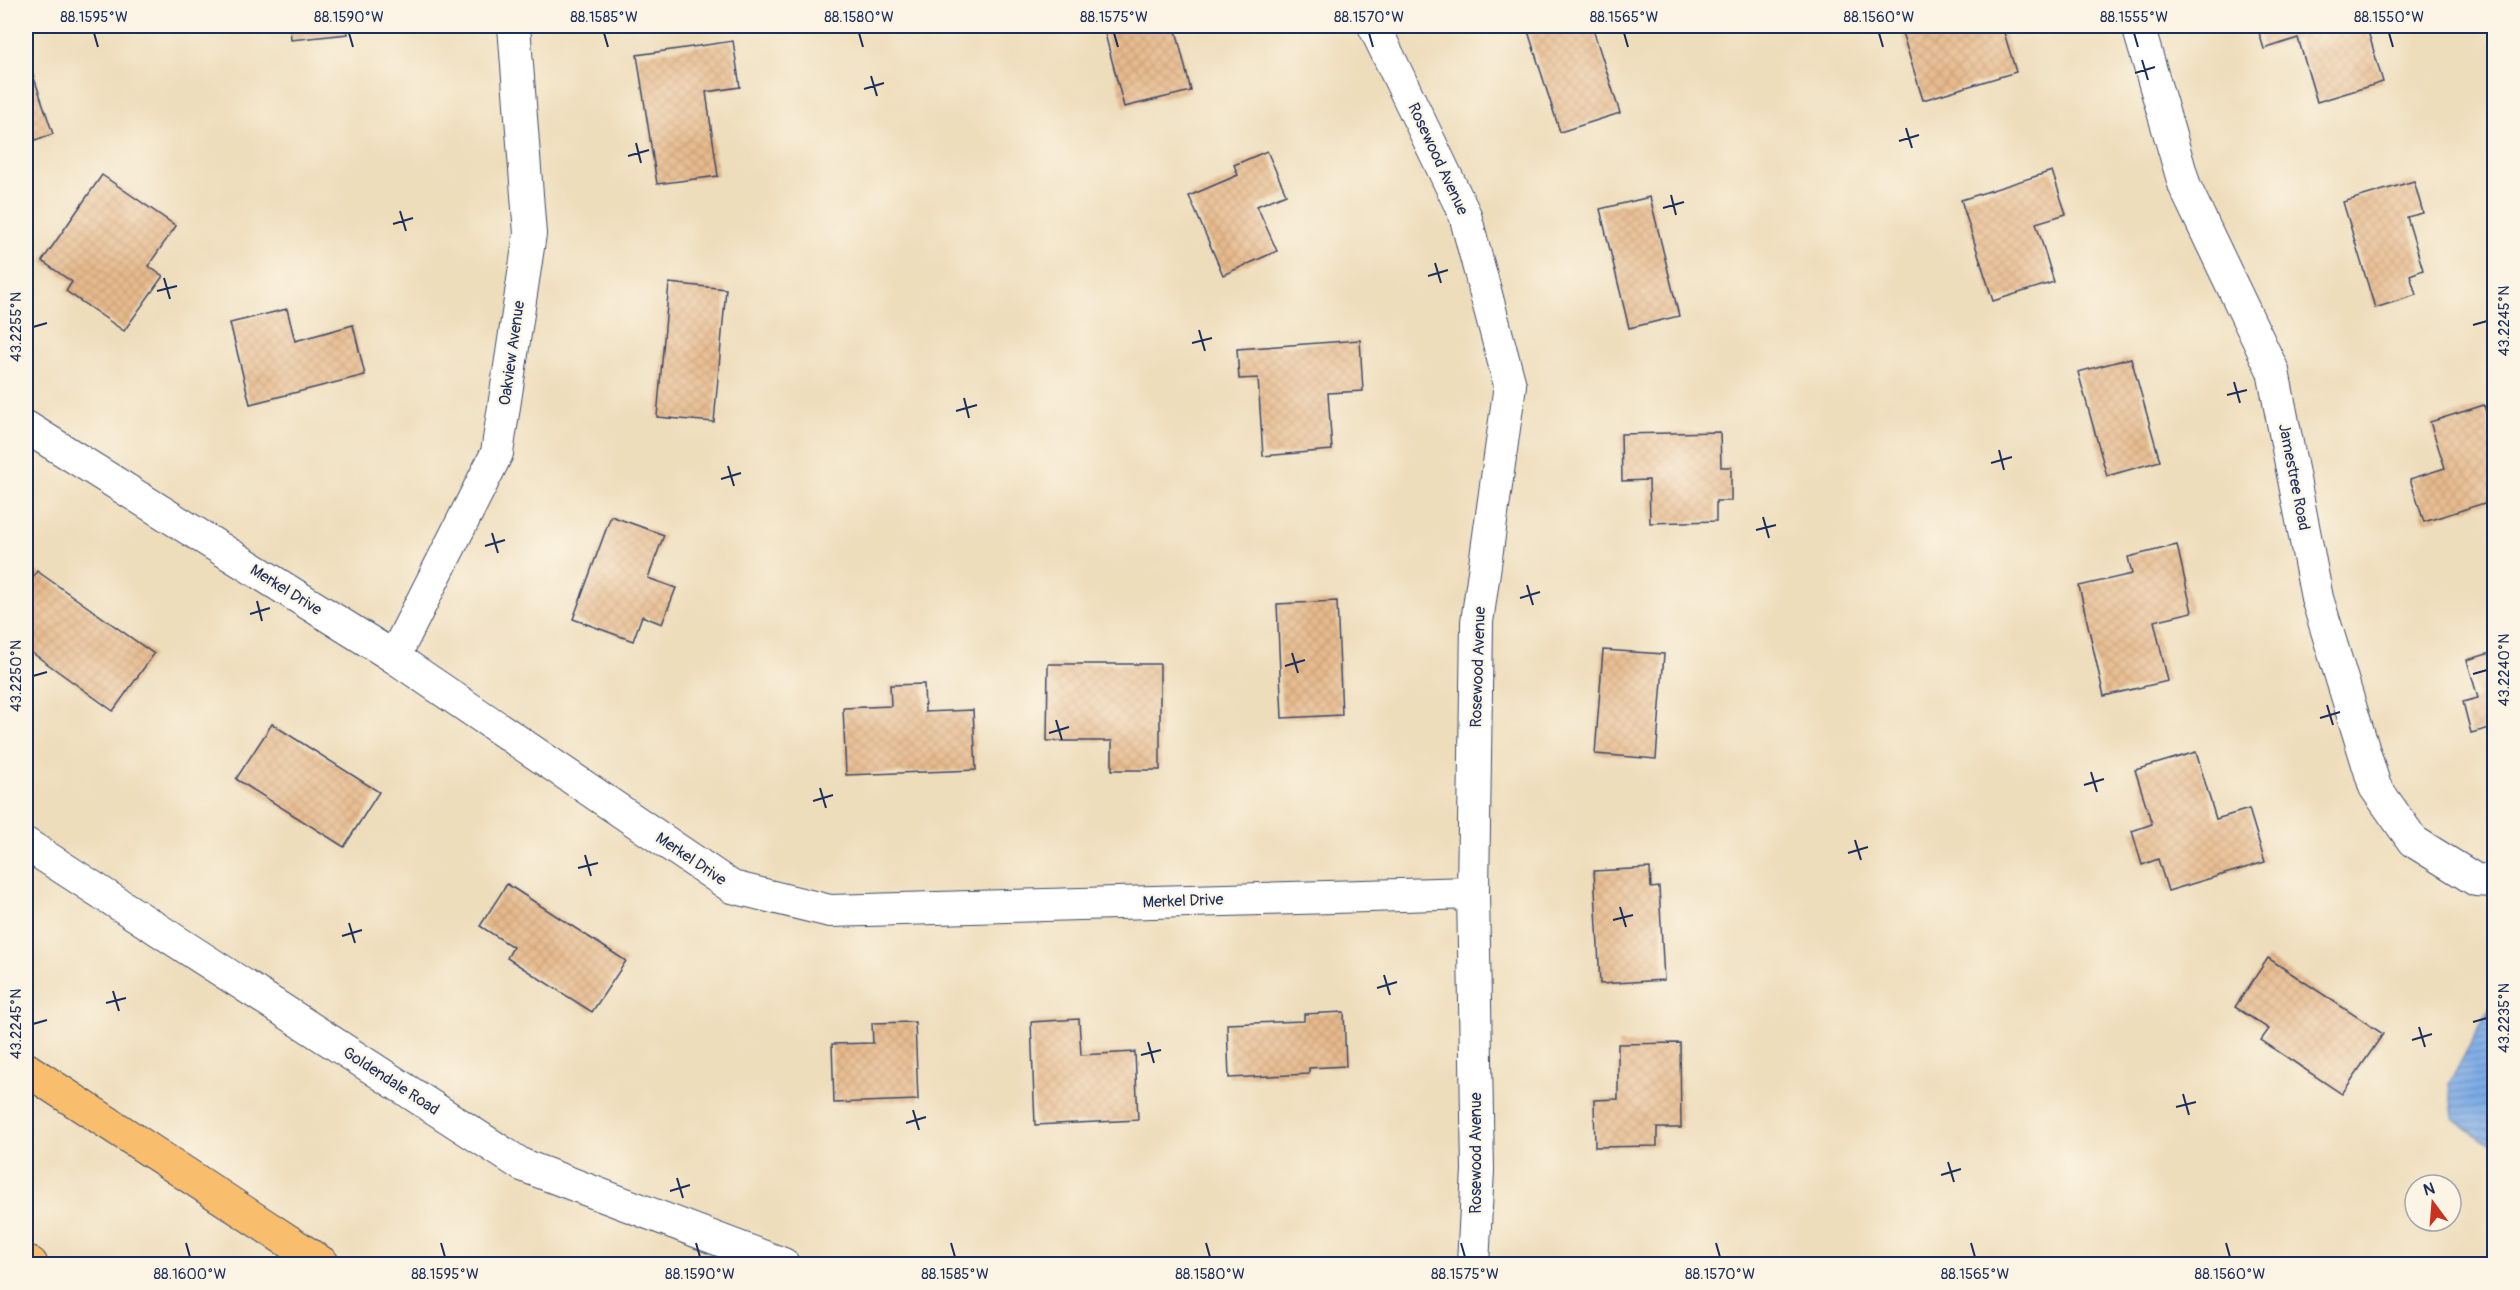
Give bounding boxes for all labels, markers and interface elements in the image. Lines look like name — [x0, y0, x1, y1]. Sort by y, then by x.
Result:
text: 88.1595°W — [60, 8, 128, 27]
text: 88.1590°W — [314, 8, 384, 27]
text: 88.1585°W — [570, 8, 638, 27]
text: 88.1580°W — [824, 8, 894, 27]
text: 88.1575°W — [1080, 8, 1148, 27]
text: 88.1570°W — [1334, 8, 1404, 27]
text: 88.1565°W — [1590, 8, 1659, 27]
text: 88.1560°W — [1844, 8, 1915, 27]
text: 88.1555°W — [2100, 8, 2168, 27]
text: 88.1550°W — [2354, 8, 2424, 27]
street label: Rosewood Avenue — [1403, 100, 1473, 218]
text: 43.2245°N — [2495, 286, 2514, 356]
text: 43.2255°N — [7, 292, 26, 362]
street label: Oakview Avenue — [495, 299, 529, 407]
street label: Jamestree Road — [2274, 422, 2314, 532]
street label: Merkel Drive — [246, 560, 326, 620]
street label: Rosewood Avenue — [1466, 606, 1490, 728]
text: 43.2240°N — [2495, 634, 2514, 706]
text: 43.2250°N — [7, 640, 26, 712]
street label: Merkel Drive — [652, 828, 730, 890]
street label: Merkel Drive — [1142, 890, 1224, 912]
text: 43.2235°N — [2495, 983, 2514, 1053]
text: 43.2245°N — [7, 989, 26, 1059]
street label: Goldendale Road — [339, 1042, 443, 1120]
street label: Rosewood Avenue — [1466, 1092, 1486, 1214]
north arrow — [2403, 1173, 2463, 1233]
text: N — [2421, 1178, 2437, 1201]
text: 88.1600°W — [154, 1265, 227, 1284]
text: 88.1595°W — [411, 1265, 479, 1284]
text: 88.1590°W — [665, 1265, 735, 1284]
text: 88.1585°W — [921, 1265, 989, 1284]
text: 88.1580°W — [1175, 1265, 1245, 1284]
text: 88.1575°W — [1431, 1265, 1499, 1284]
text: 88.1570°W — [1685, 1265, 1755, 1284]
text: 88.1565°W — [1941, 1265, 2010, 1284]
text: 88.1560°W — [2195, 1265, 2266, 1284]

